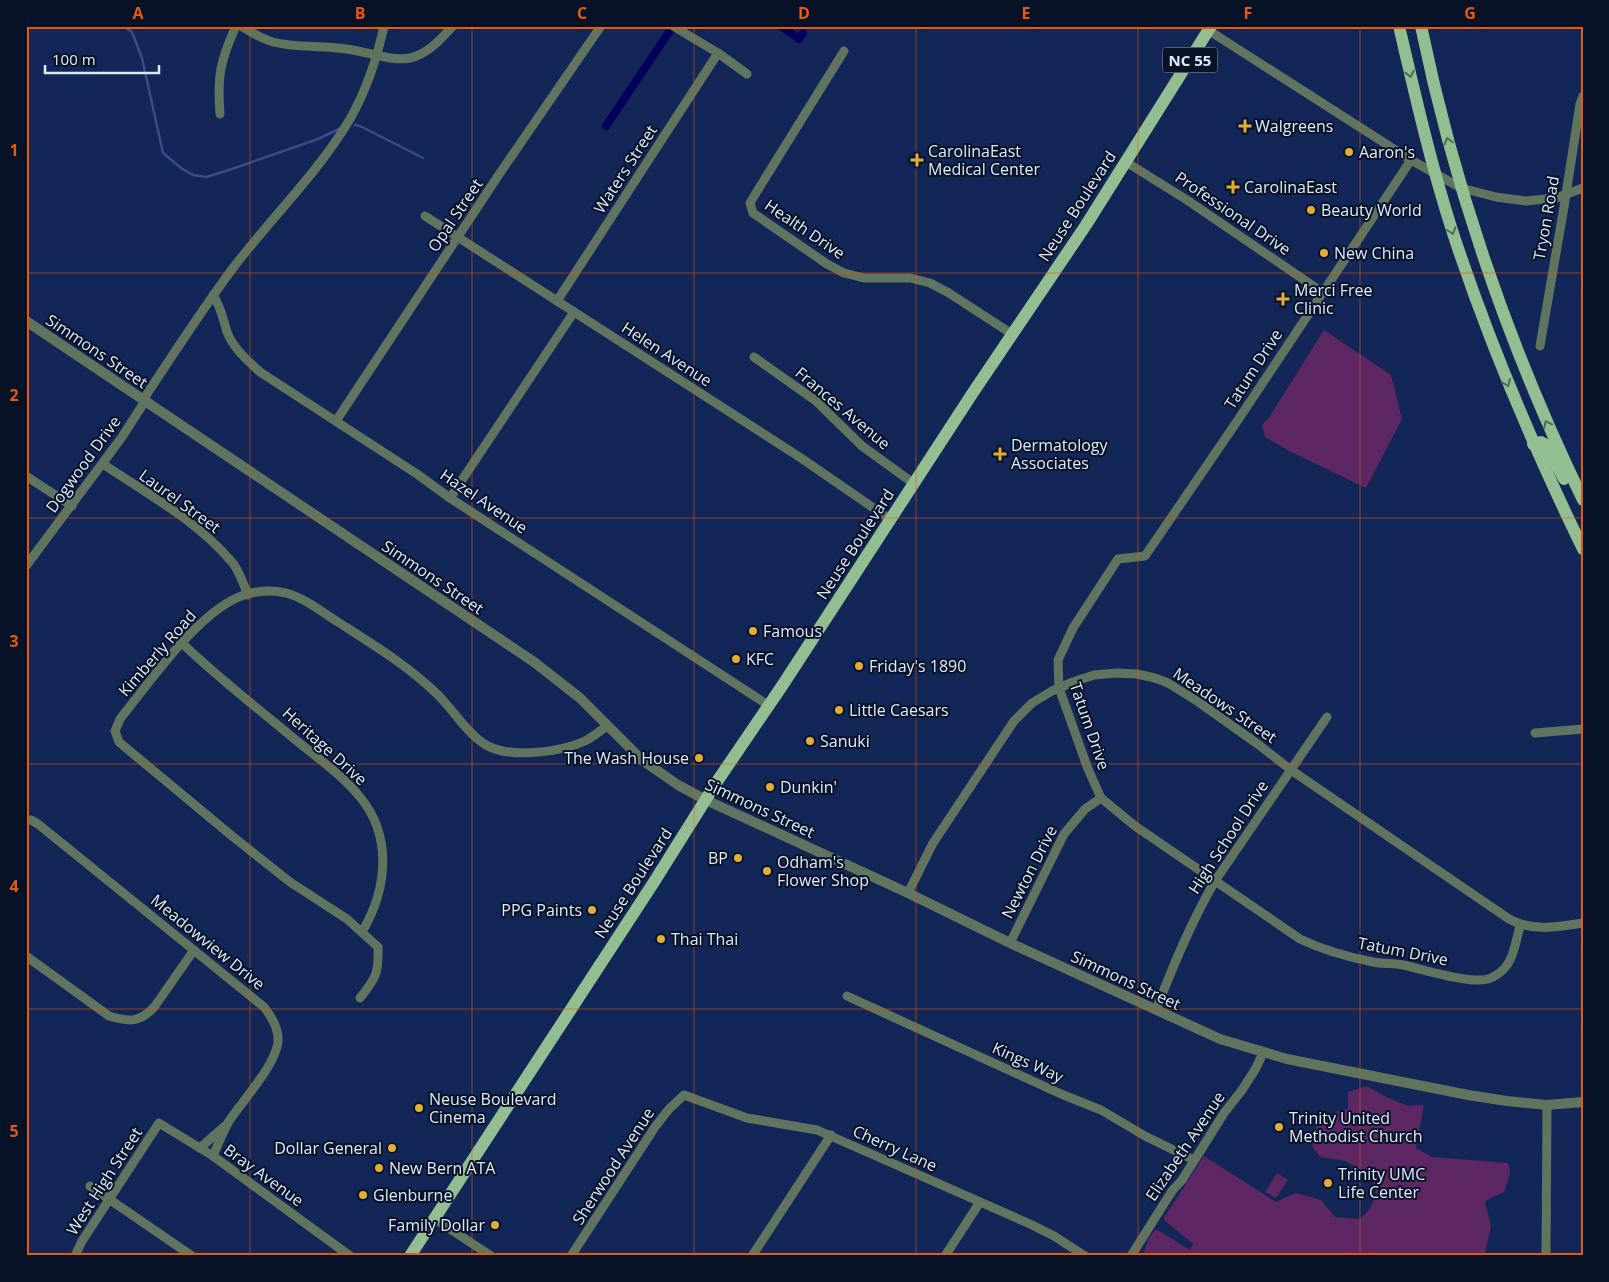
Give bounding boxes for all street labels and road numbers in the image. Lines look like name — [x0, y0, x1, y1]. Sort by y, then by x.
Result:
road number: NC 55 — [1162, 48, 1218, 72]
street label: Waters Street — [588, 120, 662, 217]
street label: Neuse Boulevard — [1033, 146, 1121, 266]
street label: Professional Drive — [1171, 166, 1295, 260]
street label: Opal Street — [422, 174, 488, 256]
street label: Tryon Road — [1528, 174, 1564, 262]
street label: Health Drive — [760, 194, 850, 264]
street label: Simmons Street — [42, 309, 152, 393]
street label: Helen Avenue — [618, 317, 716, 391]
street label: Tatum Drive — [1219, 325, 1287, 413]
street label: Frances Avenue — [791, 362, 895, 454]
street label: Dogwood Drive — [40, 411, 126, 517]
street label: Laurel Street — [135, 464, 225, 538]
street label: Hazel Avenue — [436, 464, 532, 538]
street label: Neuse Boulevard — [811, 484, 899, 604]
street label: Simmons Street — [378, 535, 488, 619]
street label: Kimberly Road — [113, 605, 201, 701]
street label: Meadows Street — [1169, 662, 1281, 748]
street label: Tatum Drive — [1065, 679, 1115, 773]
street label: Heritage Drive — [278, 702, 372, 790]
street label: Simmons Street — [702, 773, 819, 843]
street label: High School Drive — [1183, 776, 1273, 898]
street label: Newton Drive — [996, 822, 1062, 922]
street label: Neuse Boulevard — [589, 823, 677, 943]
street label: Meadowview Drive — [146, 889, 270, 995]
street label: Tatum Drive — [1356, 931, 1450, 971]
street label: Simmons Street — [1068, 945, 1185, 1015]
street label: Kings Way — [989, 1037, 1068, 1088]
street label: Elizabeth Avenue — [1140, 1087, 1230, 1205]
street label: Sherwood Avenue — [567, 1103, 659, 1229]
street label: Cherry Lane — [849, 1120, 941, 1176]
street label: West High Street — [61, 1123, 147, 1239]
street label: Bray Avenue — [220, 1139, 308, 1211]

